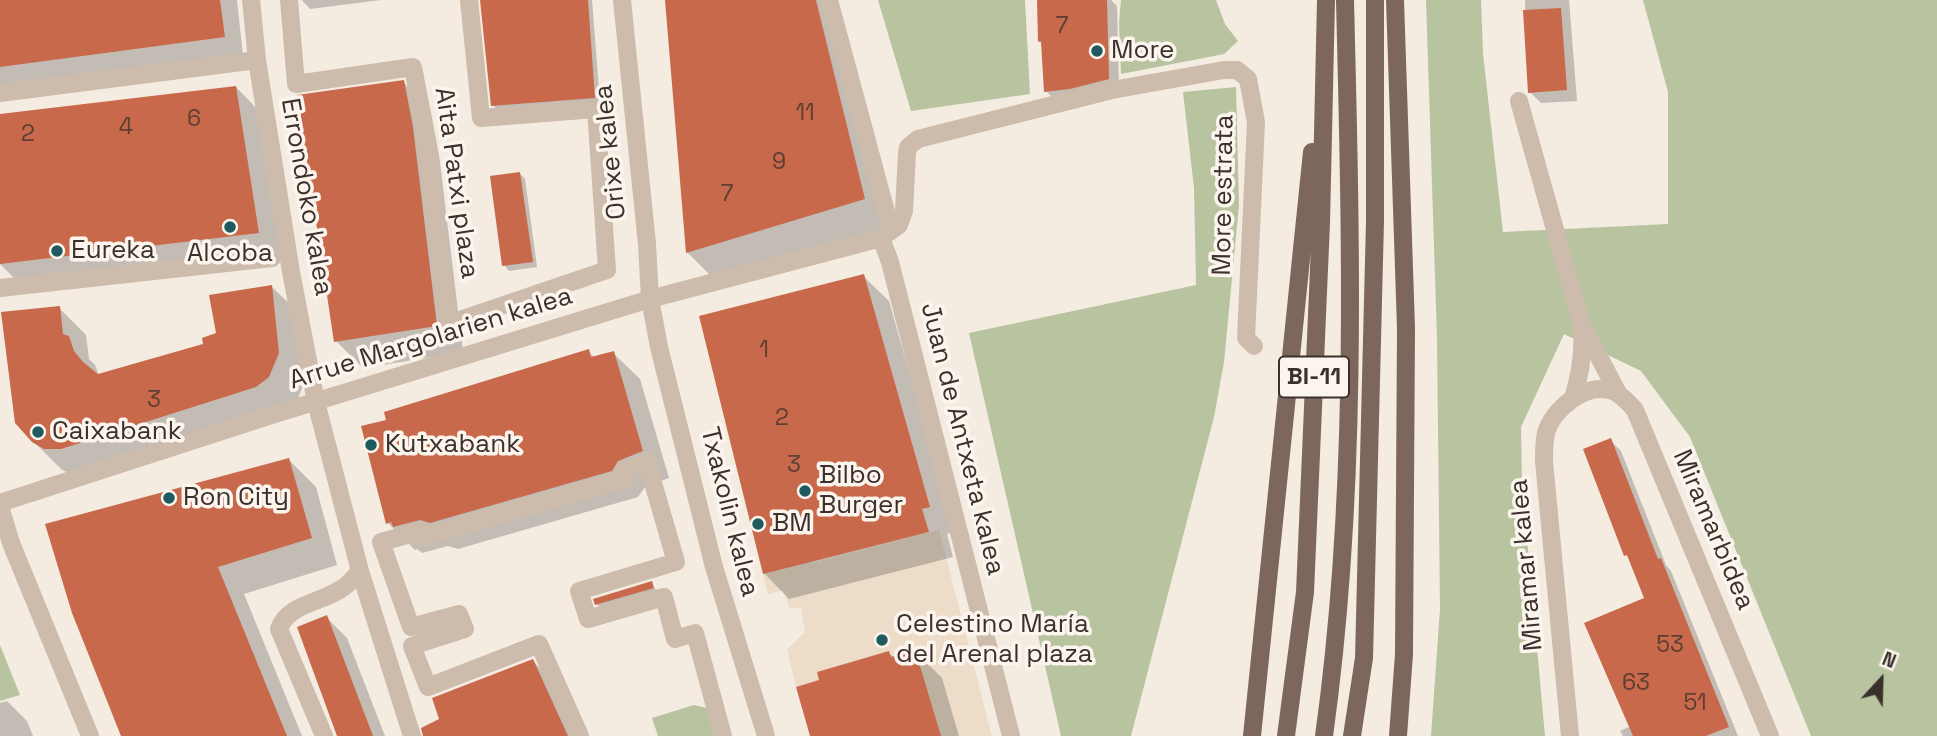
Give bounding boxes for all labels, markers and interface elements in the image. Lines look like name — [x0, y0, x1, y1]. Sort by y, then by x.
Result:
house number: 7 — [1056, 13, 1068, 41]
place label: More — [1111, 35, 1174, 67]
marker: More — [1089, 43, 1105, 59]
street label: Orixe kalea — [588, 83, 634, 221]
street label: Aita Patxi plaza — [427, 85, 485, 281]
street label: Errondoko kalea — [273, 96, 339, 298]
house number: 11 — [795, 100, 815, 128]
house number: 6 — [187, 106, 201, 134]
house number: 4 — [119, 114, 133, 142]
street label: More estrata — [1207, 114, 1241, 276]
house number: 2 — [21, 121, 35, 149]
house number: 9 — [772, 149, 786, 177]
house number: 7 — [721, 181, 733, 209]
marker: Alcoba — [222, 219, 238, 235]
place label: Eureka — [71, 235, 155, 267]
place label: Alcoba — [187, 238, 273, 270]
marker: Eureka — [49, 243, 65, 259]
street label: Arrue Margolarien kalea — [286, 281, 576, 397]
street label: Juan de Antxeta kalea — [913, 300, 1011, 578]
house number: 1 — [759, 337, 769, 365]
road number: BI-11 — [1279, 356, 1349, 398]
house number: 3 — [147, 387, 161, 415]
house number: 2 — [775, 405, 789, 433]
place label: Caixabank — [52, 416, 182, 448]
marker: Caixabank — [30, 424, 46, 440]
street label: Txakolin kalea — [693, 424, 765, 600]
place label: Kutxabank — [385, 429, 520, 461]
marker: Kutxabank — [363, 437, 379, 453]
street label: Miramarbidea — [1665, 445, 1761, 615]
house number: 3 — [787, 452, 801, 480]
place label: Bilbo Burger — [819, 460, 903, 522]
street label: Miramar kalea — [1504, 478, 1550, 652]
place label: Ron City — [183, 482, 289, 514]
marker: Bilbo Burger — [797, 483, 813, 499]
marker: Ron City — [161, 490, 177, 506]
place label: BM — [772, 508, 812, 540]
marker: BM — [750, 516, 766, 532]
place label: Celestino María del Arenal plaza — [896, 609, 1093, 670]
marker: Celestino María del Arenal plaza — [874, 632, 890, 648]
house number: 53 — [1656, 632, 1684, 660]
north arrow — [1846, 645, 1916, 715]
text: N — [1878, 646, 1900, 674]
house number: 63 — [1622, 670, 1650, 698]
house number: 51 — [1683, 690, 1707, 718]

